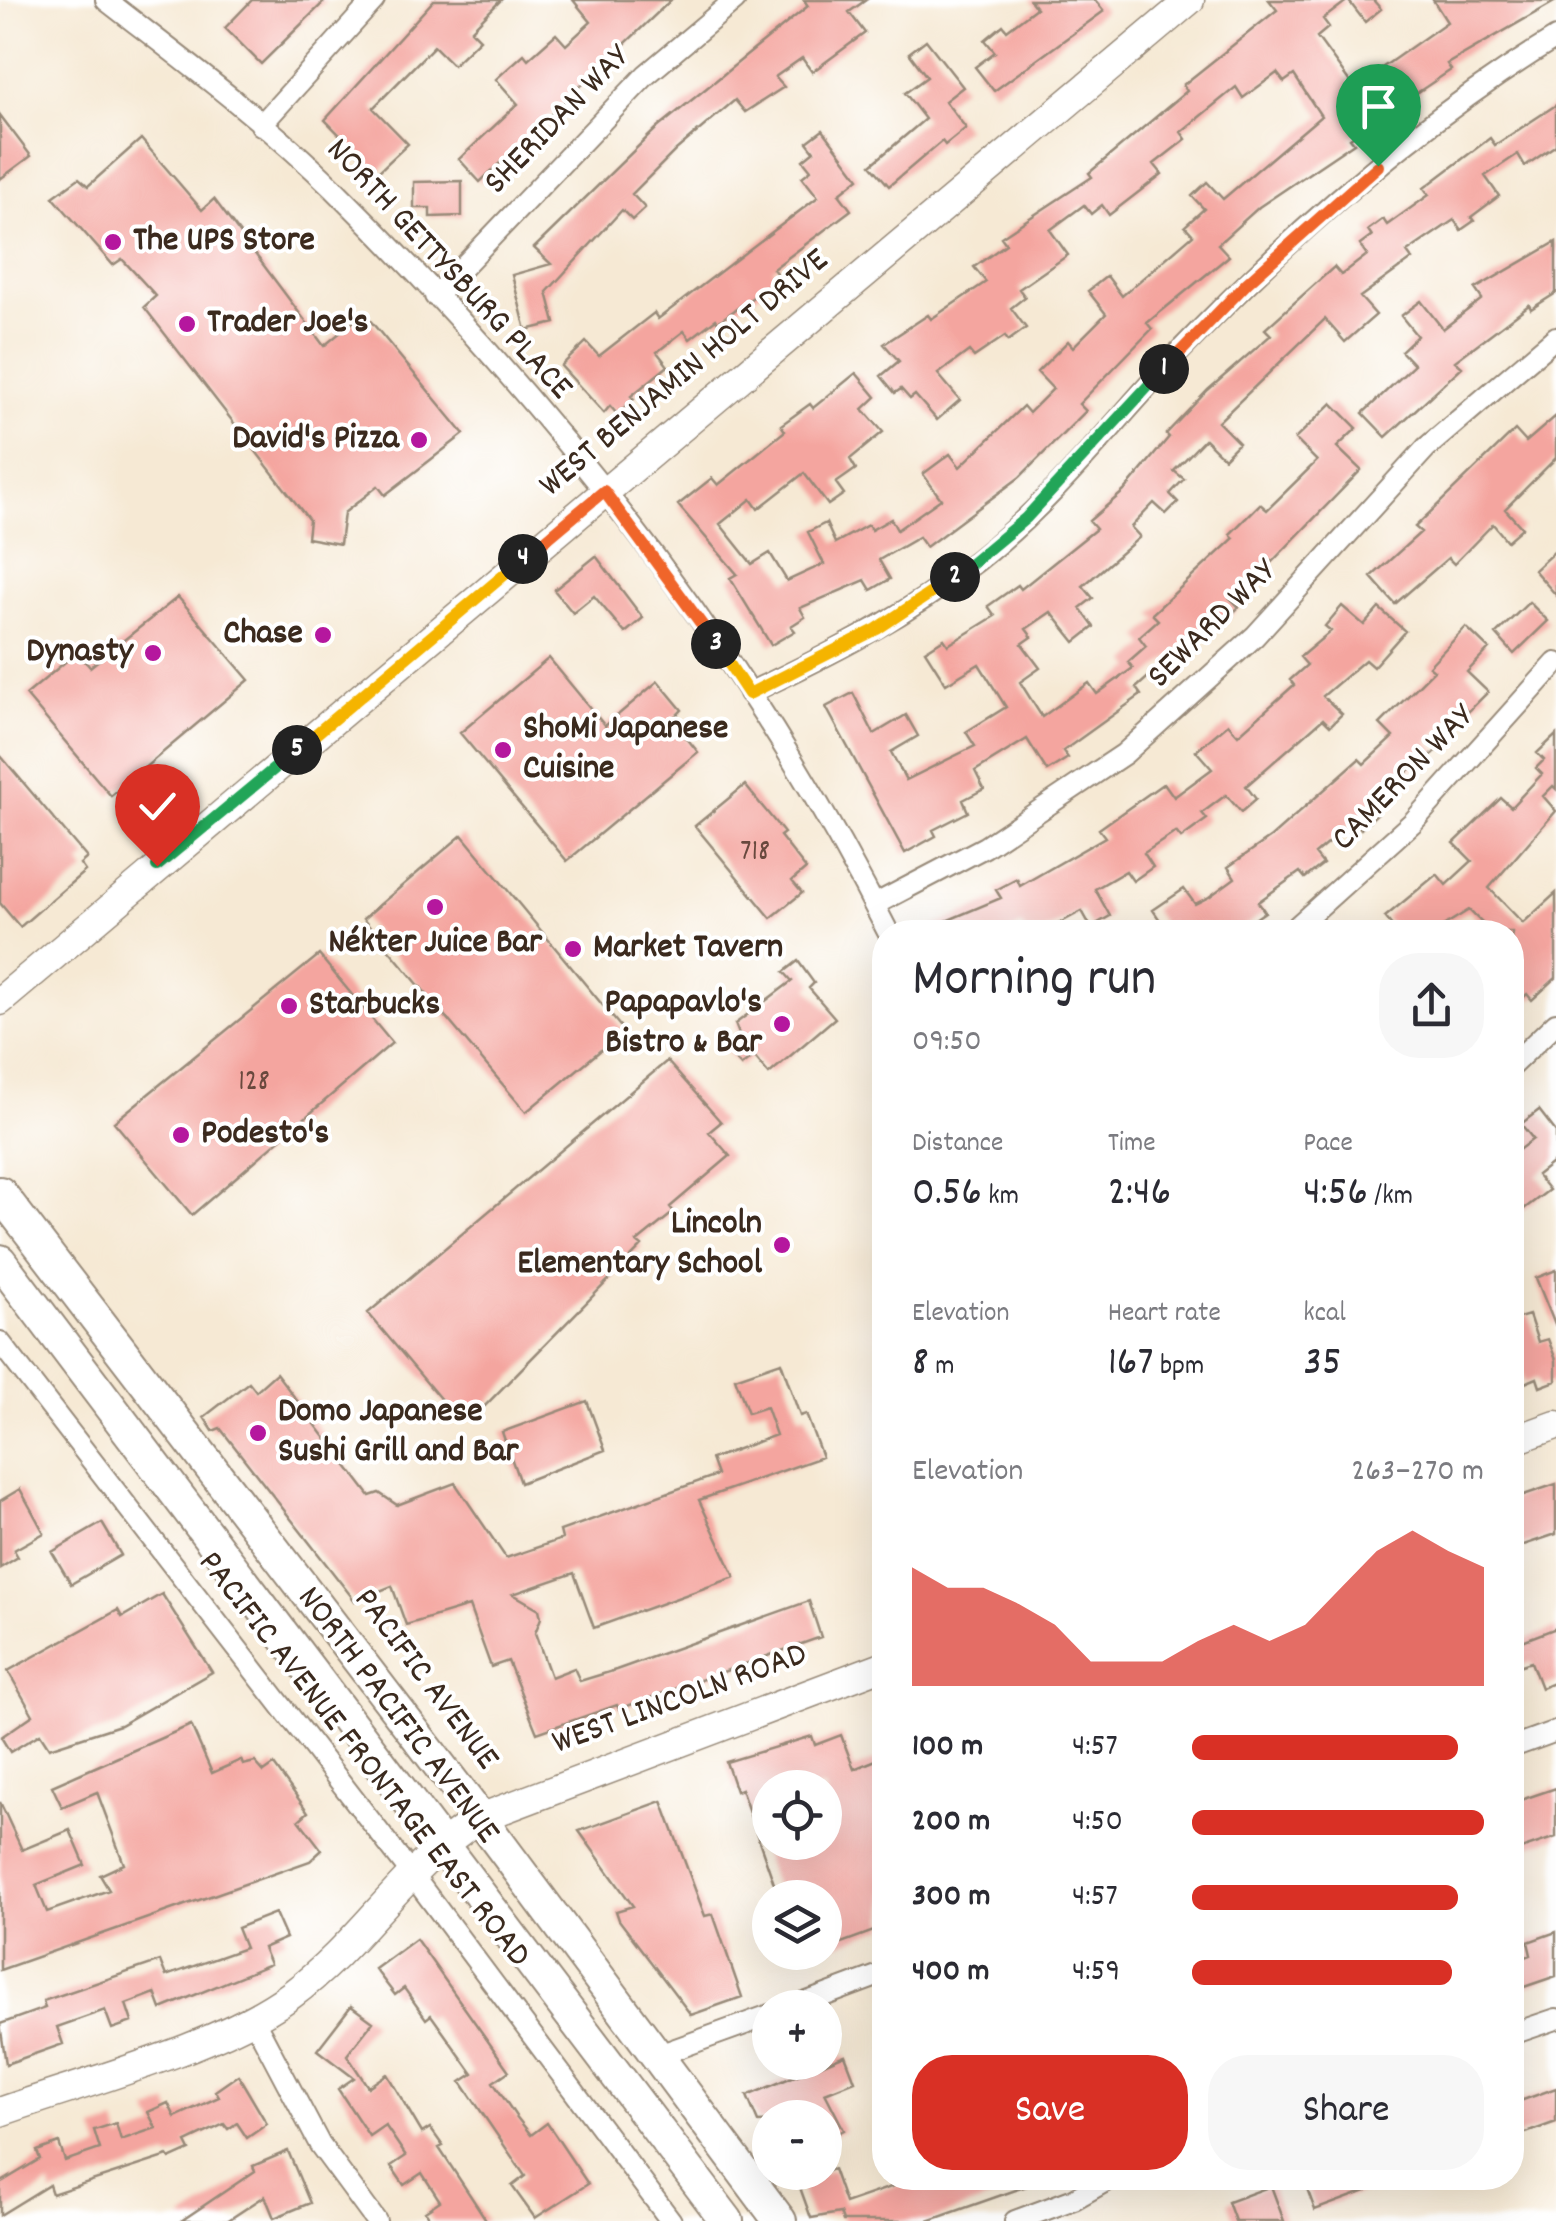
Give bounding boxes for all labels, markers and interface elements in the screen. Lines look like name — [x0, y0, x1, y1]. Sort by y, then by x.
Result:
street label: SHERIDAN WAY — [473, 34, 643, 207]
pin — [1336, 64, 1421, 167]
icon: arrive — [1351, 79, 1406, 134]
street label: NORTH GETTYSBURG PLACE — [313, 128, 583, 413]
place label: The UPS Store — [133, 217, 315, 267]
marker: The UPS Store — [102, 231, 124, 253]
street label: WEST BENJAMIN HOLT DRIVE — [529, 238, 841, 510]
place label: Trader Joe's — [207, 299, 369, 349]
marker: Trader Joe's — [176, 313, 198, 335]
pin: 1 — [1139, 344, 1189, 394]
text: 1 — [1161, 349, 1167, 389]
place label: David's Pizza — [232, 415, 401, 465]
marker: David's Pizza — [408, 429, 430, 451]
pin: 4 — [498, 534, 548, 584]
text: 4 — [517, 539, 529, 579]
street label: SEWARD WAY — [1137, 548, 1290, 701]
pin: 2 — [930, 552, 980, 602]
text: 2 — [949, 557, 961, 597]
place label: Chase — [223, 610, 303, 660]
pin: 3 — [691, 619, 741, 669]
marker: Chase — [312, 624, 334, 646]
text: 3 — [710, 624, 722, 664]
place label: Dynasty — [26, 628, 135, 678]
marker: Dynasty — [142, 642, 164, 664]
street label: CAMERON WAY — [1321, 693, 1488, 864]
place label: ShoMi Japanese Cuisine — [523, 705, 728, 795]
pin: 5 — [272, 725, 322, 775]
text: 5 — [291, 730, 303, 770]
marker: ShoMi Japanese Cuisine — [492, 739, 514, 761]
pin — [115, 764, 200, 867]
icon: check — [130, 779, 185, 834]
house number: 718 — [740, 832, 770, 875]
marker: Nékter Juice Bar — [424, 896, 446, 918]
place label: Nékter Juice Bar — [328, 919, 543, 969]
place label: Market Tavern — [593, 924, 783, 974]
marker: Market Tavern — [562, 938, 584, 960]
text: Morning run — [912, 943, 1156, 1022]
button: share — [1379, 953, 1484, 1058]
place label: Papapavlo's Bistro & Bar — [604, 979, 763, 1069]
place label: Starbucks — [309, 981, 440, 1031]
marker: Starbucks — [278, 995, 300, 1017]
marker: Papapavlo's Bistro & Bar — [771, 1013, 793, 1035]
text: 09:50 — [912, 1020, 982, 1066]
house number: 128 — [238, 1062, 270, 1105]
place label: Podesto's — [201, 1110, 329, 1160]
marker: Podesto's — [170, 1124, 192, 1146]
text: Distance — [912, 1125, 1003, 1165]
text: Time — [1108, 1125, 1156, 1165]
text: Pace — [1303, 1125, 1353, 1165]
text: 0.56 — [912, 1165, 982, 1225]
text: 2:46 — [1108, 1165, 1171, 1225]
text: 4:56 — [1303, 1165, 1368, 1225]
text: km — [982, 1178, 1019, 1218]
text: /km — [1368, 1178, 1413, 1218]
place label: Lincoln Elementary School — [517, 1200, 763, 1290]
marker: Lincoln Elementary School — [771, 1234, 793, 1256]
text: Elevation — [912, 1295, 1009, 1335]
text: Heart rate — [1108, 1295, 1221, 1335]
text: kcal — [1303, 1295, 1346, 1335]
text: 8 — [912, 1335, 929, 1395]
text: 167 — [1108, 1335, 1154, 1395]
text: 35 — [1303, 1335, 1341, 1395]
text: m — [929, 1348, 955, 1388]
text: bpm — [1154, 1348, 1204, 1388]
place label: Domo Japanese Sushi Grill and Bar — [278, 1388, 519, 1478]
marker: Domo Japanese Sushi Grill and Bar — [247, 1422, 269, 1444]
text: Elevation — [912, 1450, 1023, 1496]
text: 263–270 m — [1351, 1450, 1484, 1496]
street label: PACIFIC AVENUE FRONTAGE EAST ROAD — [184, 1541, 542, 1979]
street label: NORTH PACIFIC AVENUE — [283, 1577, 511, 1855]
street label: PACIFIC AVENUE — [340, 1578, 510, 1782]
street label: WEST LINCOLN ROAD — [546, 1631, 814, 1769]
text: 100 m — [912, 1725, 983, 1771]
text: 4:57 — [1072, 1725, 1118, 1771]
map controls — [752, 1770, 842, 2190]
button: locate — [752, 1770, 842, 1860]
text: 200 m — [912, 1800, 990, 1846]
text: 4:50 — [1072, 1800, 1123, 1846]
text: 300 m — [912, 1875, 990, 1921]
text: 4:57 — [1072, 1875, 1118, 1921]
button: layers — [752, 1880, 842, 1970]
text: 400 m — [912, 1950, 989, 1996]
text: 4:59 — [1072, 1950, 1120, 1996]
button: + — [752, 1990, 842, 2080]
button: Save — [912, 2055, 1188, 2170]
button: Share — [1208, 2055, 1484, 2170]
button: − — [752, 2100, 842, 2190]

